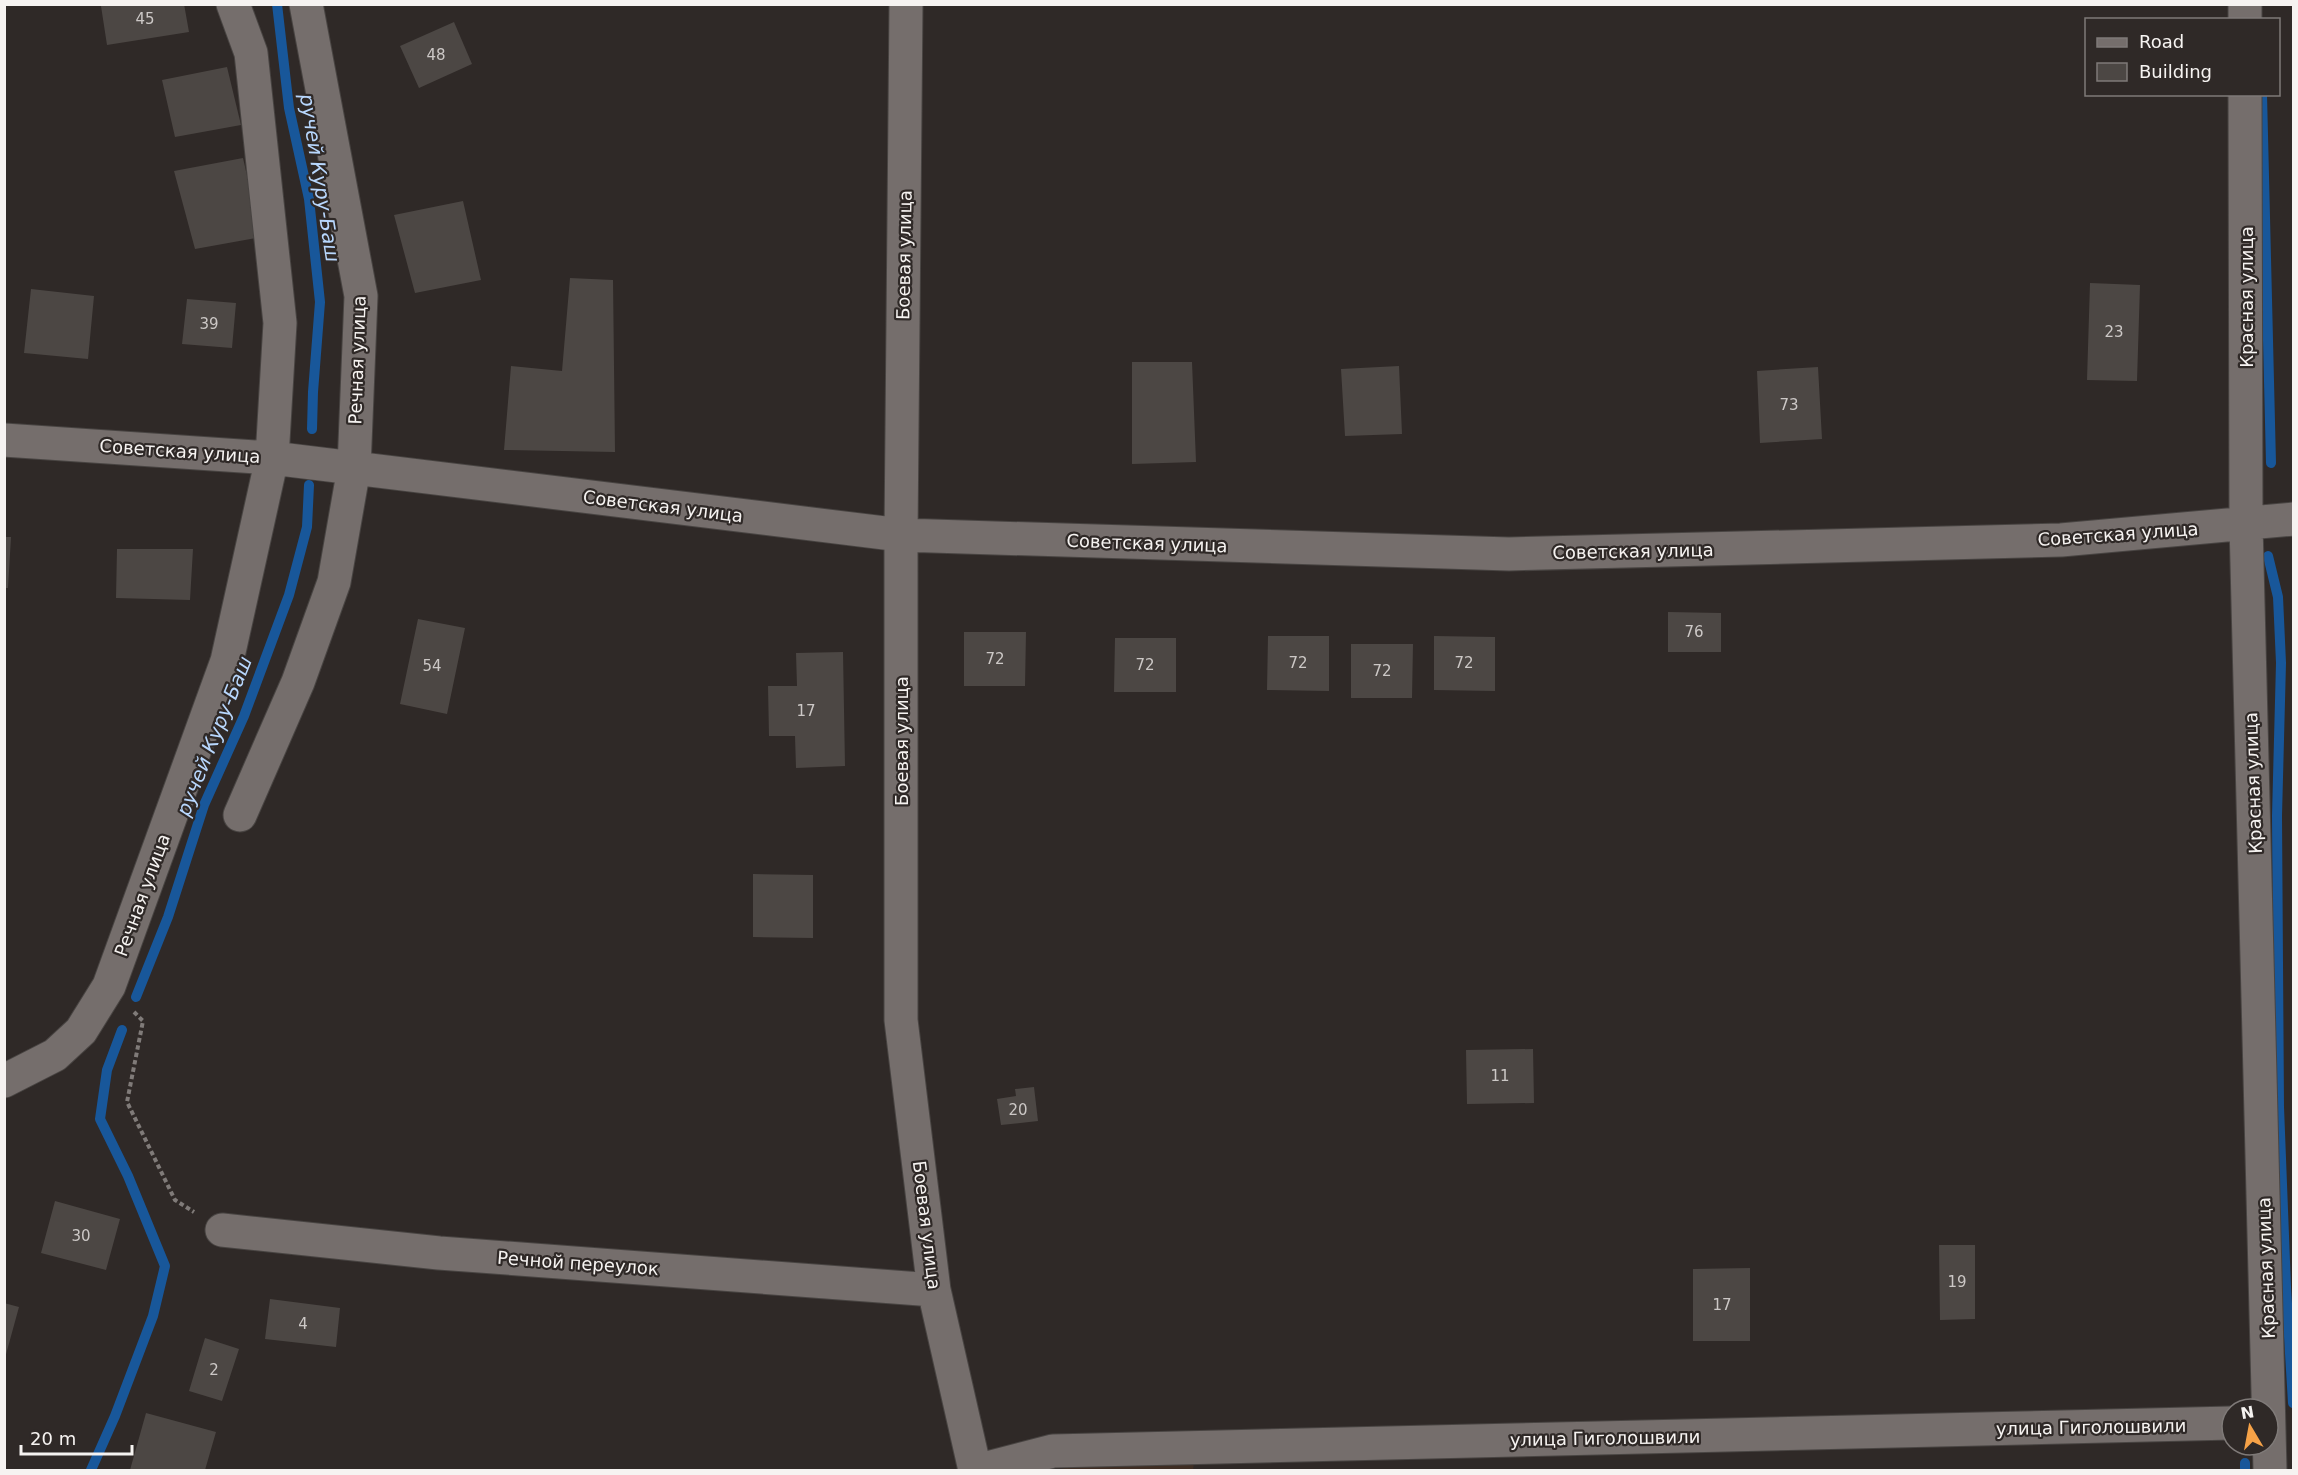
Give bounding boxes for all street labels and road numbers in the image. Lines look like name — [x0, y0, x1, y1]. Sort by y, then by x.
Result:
street label: Боевая улица — [892, 190, 916, 320]
street label: Красная улица — [2236, 226, 2257, 368]
street label: Речная улица — [344, 295, 370, 425]
street label: Советская улица — [99, 435, 261, 467]
street label: Советская улица — [582, 486, 744, 526]
street label: Советская улица — [2037, 518, 2199, 550]
street label: Советская улица — [1066, 530, 1228, 556]
street label: Советская улица — [1552, 539, 1714, 563]
street label: Боевая улица — [891, 676, 912, 806]
street label: Красная улица — [2240, 712, 2266, 854]
street label: Речная улица — [110, 831, 174, 959]
street label: Боевая улица — [909, 1159, 945, 1291]
street label: Красная улица — [2253, 1197, 2279, 1339]
street label: Речной переулок — [496, 1247, 660, 1279]
street label: улица Гиголошвили — [1996, 1415, 2186, 1439]
street label: улица Гиголошвили — [1510, 1426, 1700, 1450]

